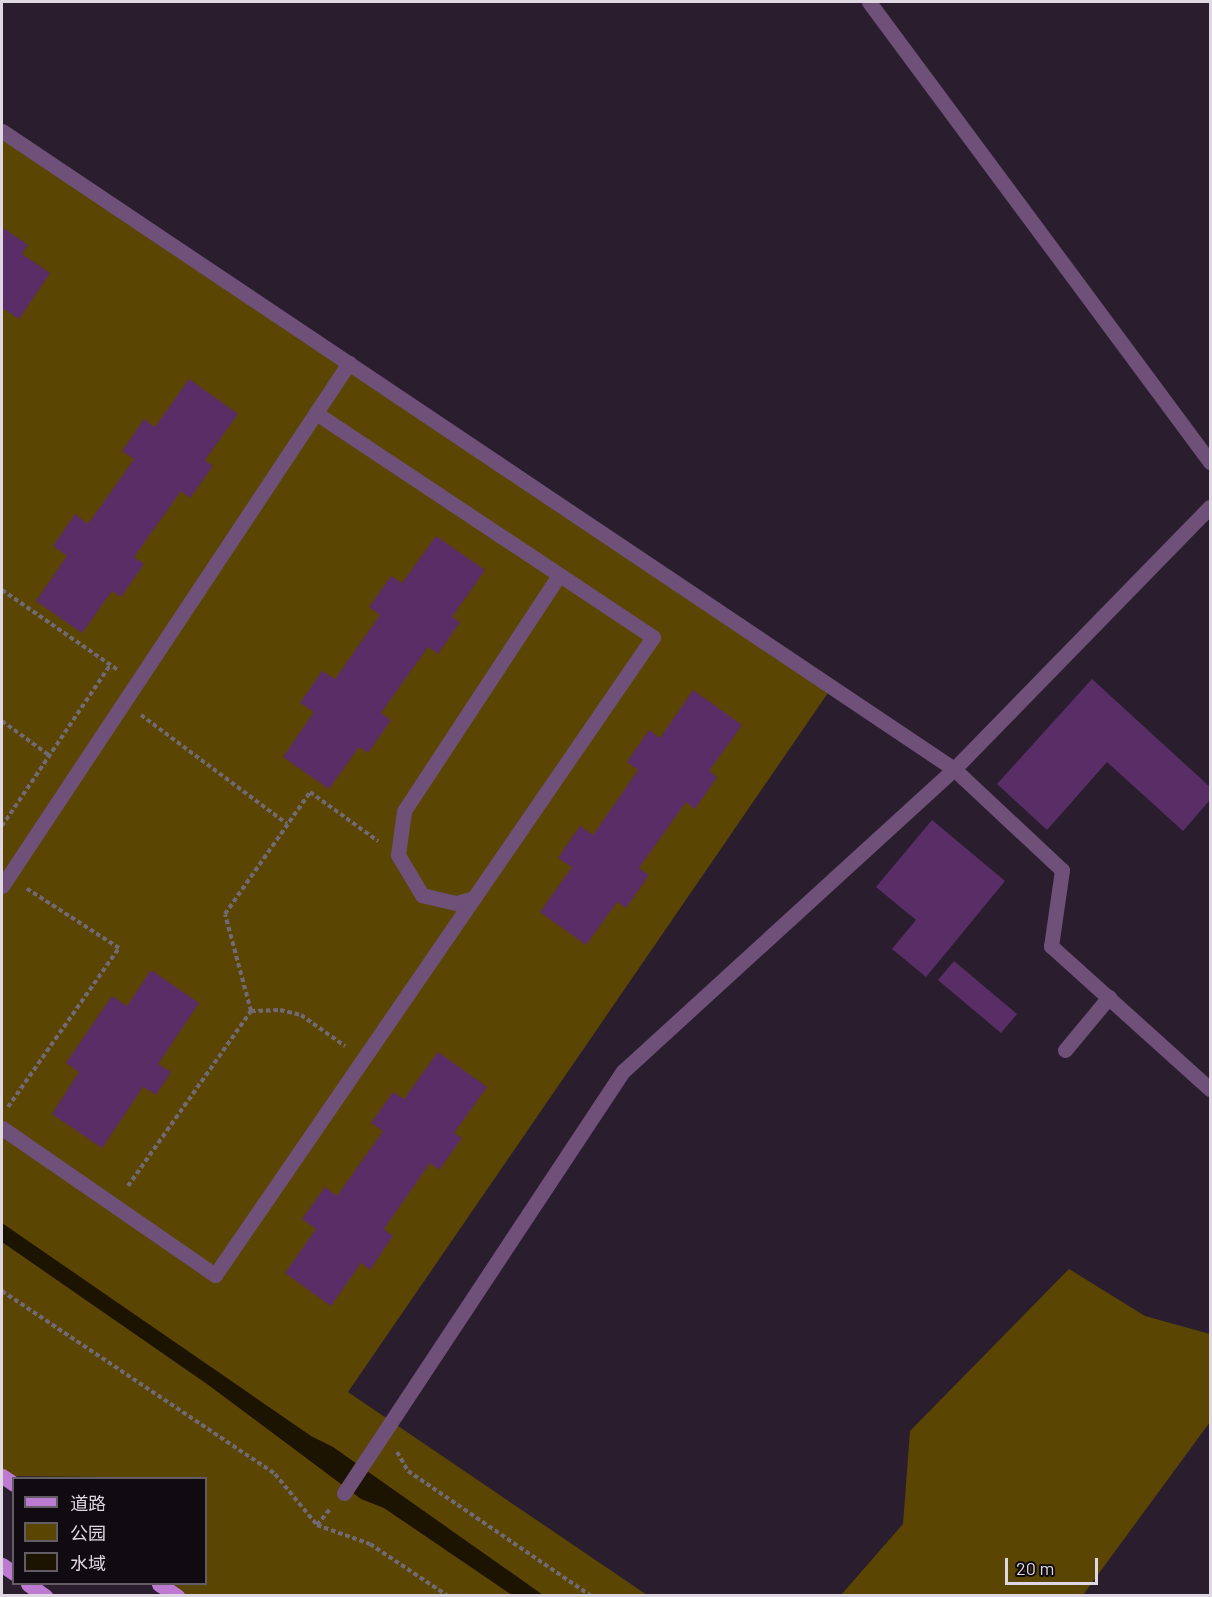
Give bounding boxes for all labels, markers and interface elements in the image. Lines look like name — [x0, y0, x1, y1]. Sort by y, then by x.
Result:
legend — [12, 1477, 207, 1585]
text: 道路 — [70, 1492, 106, 1514]
text: 公园 — [70, 1522, 106, 1544]
scale bar — [1008, 1546, 1101, 1584]
text: 水域 — [70, 1552, 106, 1574]
text: 20 m — [1016, 1557, 1054, 1579]

